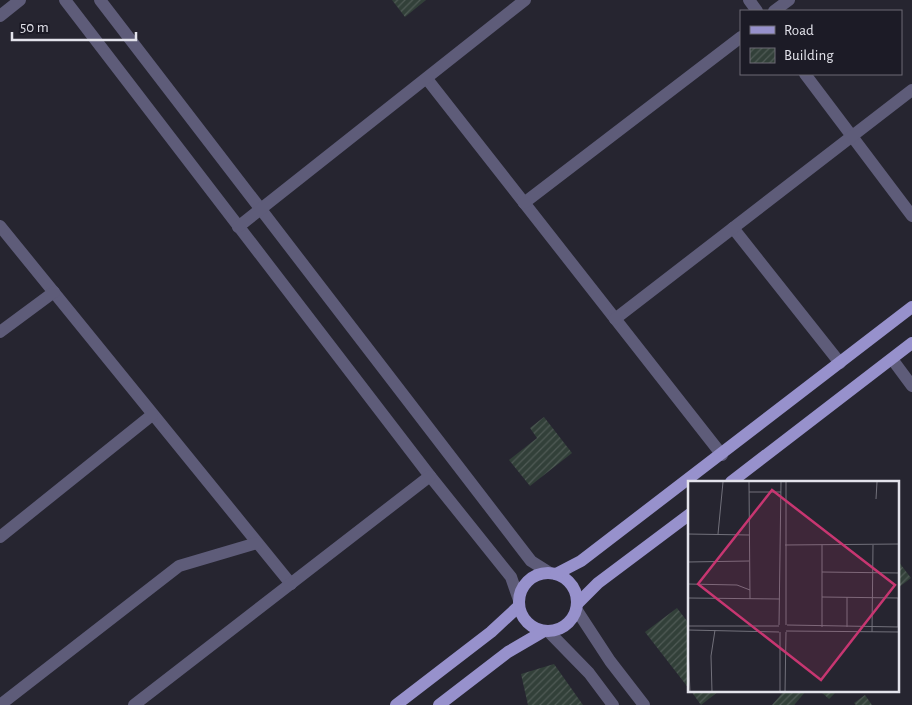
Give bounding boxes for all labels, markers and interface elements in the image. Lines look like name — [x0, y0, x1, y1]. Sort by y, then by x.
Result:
scale bar — [12, 10, 136, 42]
legend — [740, 10, 902, 75]
text: 50 m — [20, 20, 49, 35]
text: Road — [784, 23, 814, 38]
text: Building — [784, 48, 834, 63]
inset map — [688, 481, 900, 692]

